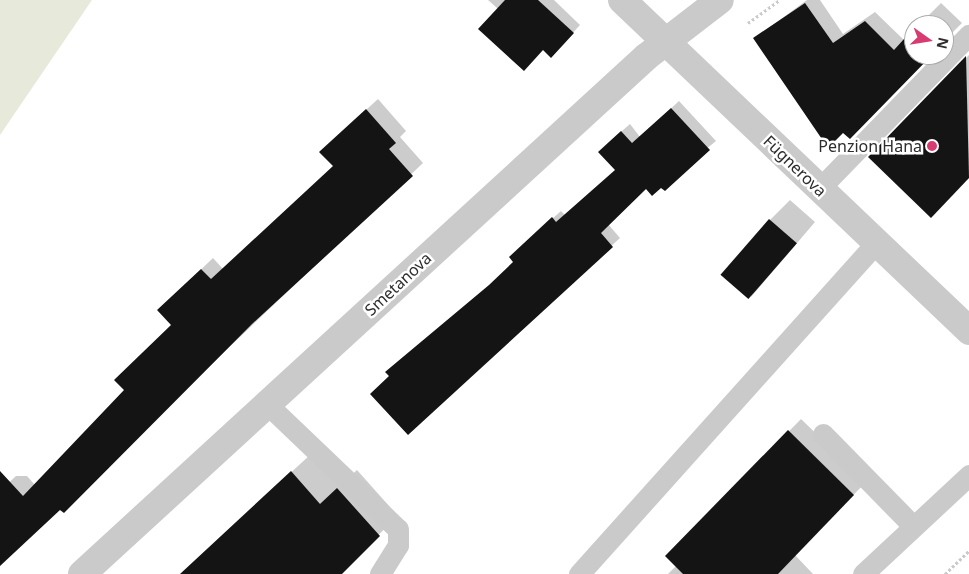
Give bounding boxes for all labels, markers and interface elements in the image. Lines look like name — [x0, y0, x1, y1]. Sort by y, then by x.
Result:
north arrow — [904, 15, 954, 65]
text: N — [933, 36, 954, 51]
street label: Fügnerova — [760, 131, 830, 201]
place label: Penzion Hana — [818, 136, 922, 156]
marker: Penzion Hana — [926, 140, 938, 152]
street label: Smetanova — [361, 248, 435, 320]

